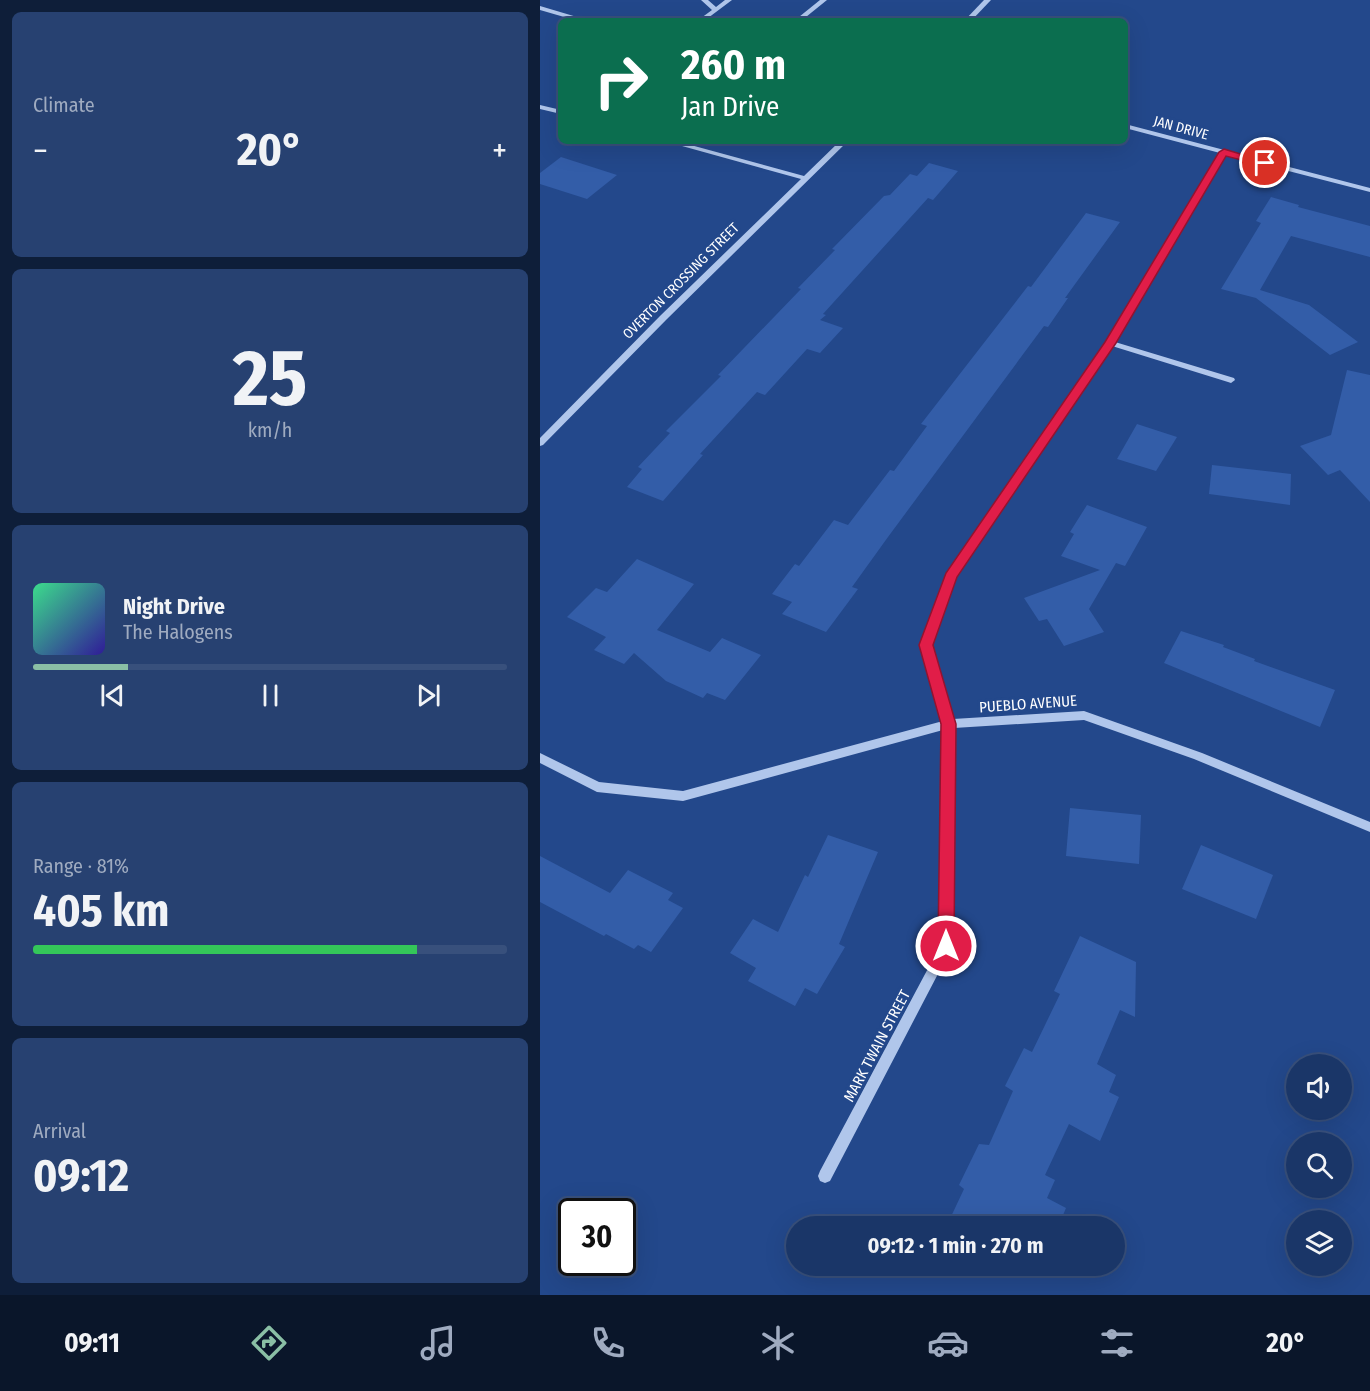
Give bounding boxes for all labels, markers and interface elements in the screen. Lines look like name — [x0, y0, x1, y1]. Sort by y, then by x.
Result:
text: 260 m — [681, 40, 786, 90]
icon: right — [582, 42, 660, 120]
text: Jan Drive — [681, 91, 779, 123]
text: Climate — [33, 93, 95, 117]
street label: JAN DRIVE — [1152, 113, 1211, 144]
text: 20° — [237, 123, 303, 177]
text: − — [33, 131, 48, 171]
text: + — [492, 131, 507, 171]
pin — [1239, 137, 1290, 188]
icon: arrive — [1248, 146, 1281, 179]
street label: OVERTON CROSSING STREET — [619, 219, 743, 343]
text: 25 — [233, 332, 307, 426]
text: km/h — [248, 418, 292, 442]
text: Night Drive — [123, 593, 225, 620]
text: The Halogens — [123, 620, 233, 644]
icon: previous — [96, 679, 129, 712]
icon: pause — [254, 679, 287, 712]
icon: next — [412, 679, 445, 712]
street label: PUEBLO AVENUE — [978, 692, 1078, 716]
text: Range · 81% — [33, 854, 129, 878]
text: 405 km — [33, 884, 169, 938]
position arrow — [914, 914, 978, 978]
street label: MARK TWAIN STREET — [840, 987, 914, 1105]
map controls — [1286, 1054, 1352, 1276]
button: sound — [1286, 1054, 1352, 1120]
text: Arrival — [33, 1119, 86, 1143]
button: search — [1286, 1132, 1352, 1198]
text: 09:12 — [33, 1149, 129, 1203]
speed limit sign: 30 — [558, 1198, 636, 1276]
button: layers — [1286, 1210, 1352, 1276]
text: 09:12 · 1 min · 270 m — [868, 1232, 1043, 1259]
icon: directions — [248, 1322, 290, 1364]
icon: music — [417, 1322, 459, 1364]
icon: phone — [587, 1322, 629, 1364]
icon: climate — [757, 1322, 799, 1364]
icon: car — [927, 1322, 969, 1364]
icon: filters — [1096, 1322, 1138, 1364]
text: 09:11 — [64, 1327, 120, 1359]
text: 20° — [1266, 1327, 1306, 1359]

